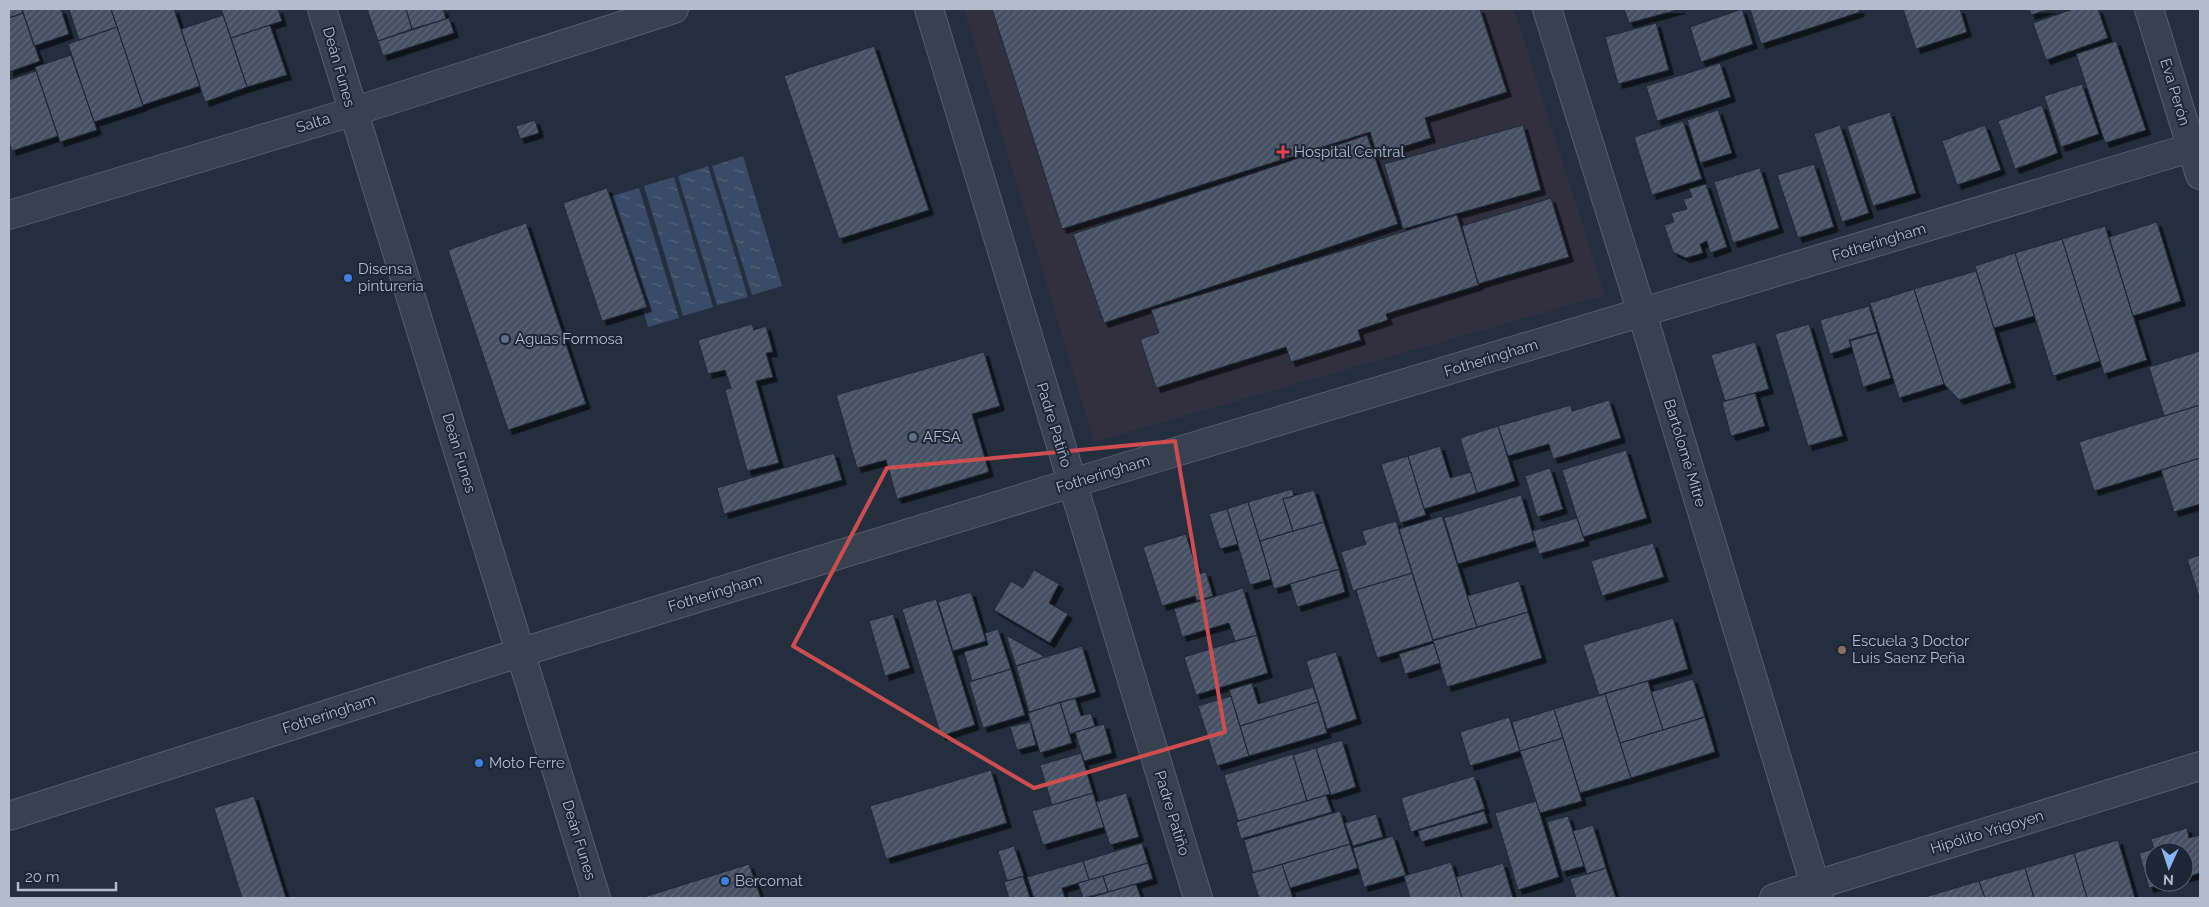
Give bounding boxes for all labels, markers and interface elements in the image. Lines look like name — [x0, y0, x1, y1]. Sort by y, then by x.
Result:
street label: Deán Funes — [319, 25, 359, 109]
street label: Eva Perón — [2156, 56, 2194, 128]
street label: Salta — [294, 109, 332, 137]
place label: Hospital Central — [1294, 143, 1405, 161]
marker: Hospital Central — [1276, 145, 1290, 159]
street label: Fotheringham — [1830, 219, 1928, 265]
place label: Disensa pintureria — [358, 260, 424, 295]
marker: Disensa pintureria — [342, 272, 354, 284]
place label: Aguas Formosa — [515, 330, 623, 348]
marker: Aguas Formosa — [499, 333, 511, 345]
street label: Fotheringham — [1442, 335, 1540, 381]
street label: Padre Patiño — [1033, 380, 1075, 470]
street label: Bartolomé Mitre — [1660, 397, 1710, 509]
street label: Deán Funes — [438, 411, 480, 495]
place label: AFSA — [923, 428, 961, 446]
marker: AFSA — [907, 431, 919, 443]
street label: Fotheringham — [1054, 451, 1152, 497]
street label: Fotheringham — [666, 570, 764, 616]
place label: Escuela 3 Doctor Luis Saenz Peña — [1852, 632, 1970, 667]
marker: Escuela 3 Doctor Luis Saenz Peña — [1836, 644, 1848, 656]
street label: Fotheringham — [280, 690, 378, 738]
place label: Moto Ferre — [489, 754, 565, 772]
marker: Moto Ferre — [473, 757, 485, 769]
street label: Padre Patiño — [1151, 768, 1193, 858]
street label: Deán Funes — [558, 798, 600, 882]
street label: Hipólito Yrigoyen — [1928, 806, 2046, 858]
north arrow — [2144, 842, 2194, 892]
scale bar — [18, 860, 115, 892]
text: 20 m — [25, 868, 60, 886]
place label: Bercomat — [735, 872, 803, 890]
text: N — [2163, 872, 2174, 888]
marker: Bercomat — [719, 875, 731, 887]

